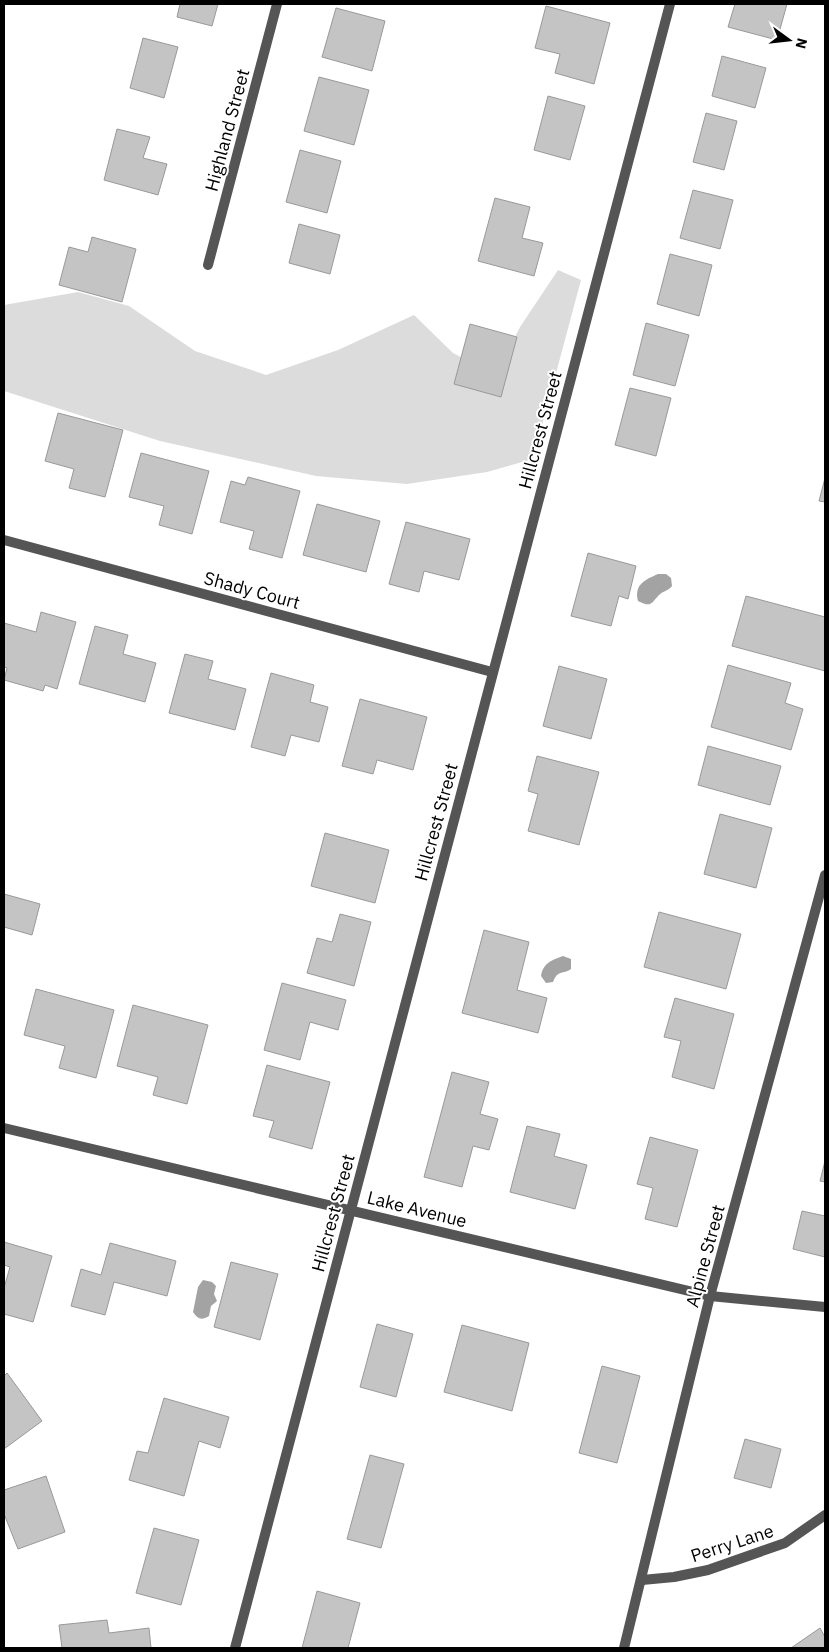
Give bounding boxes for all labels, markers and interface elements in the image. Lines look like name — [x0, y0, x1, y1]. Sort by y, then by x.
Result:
north arrow — [764, 15, 814, 65]
text: N — [792, 36, 812, 51]
street label: Highland Street — [200, 66, 254, 194]
street label: Hillcrest Street — [513, 369, 567, 491]
street label: Shady Court — [201, 566, 303, 614]
street label: Hillcrest Street — [409, 761, 463, 883]
street label: Hillcrest Street — [306, 1152, 360, 1274]
street label: Lake Avenue — [365, 1185, 469, 1233]
street label: Alpine Street — [680, 1202, 730, 1310]
street label: Perry Lane — [688, 1519, 776, 1567]

